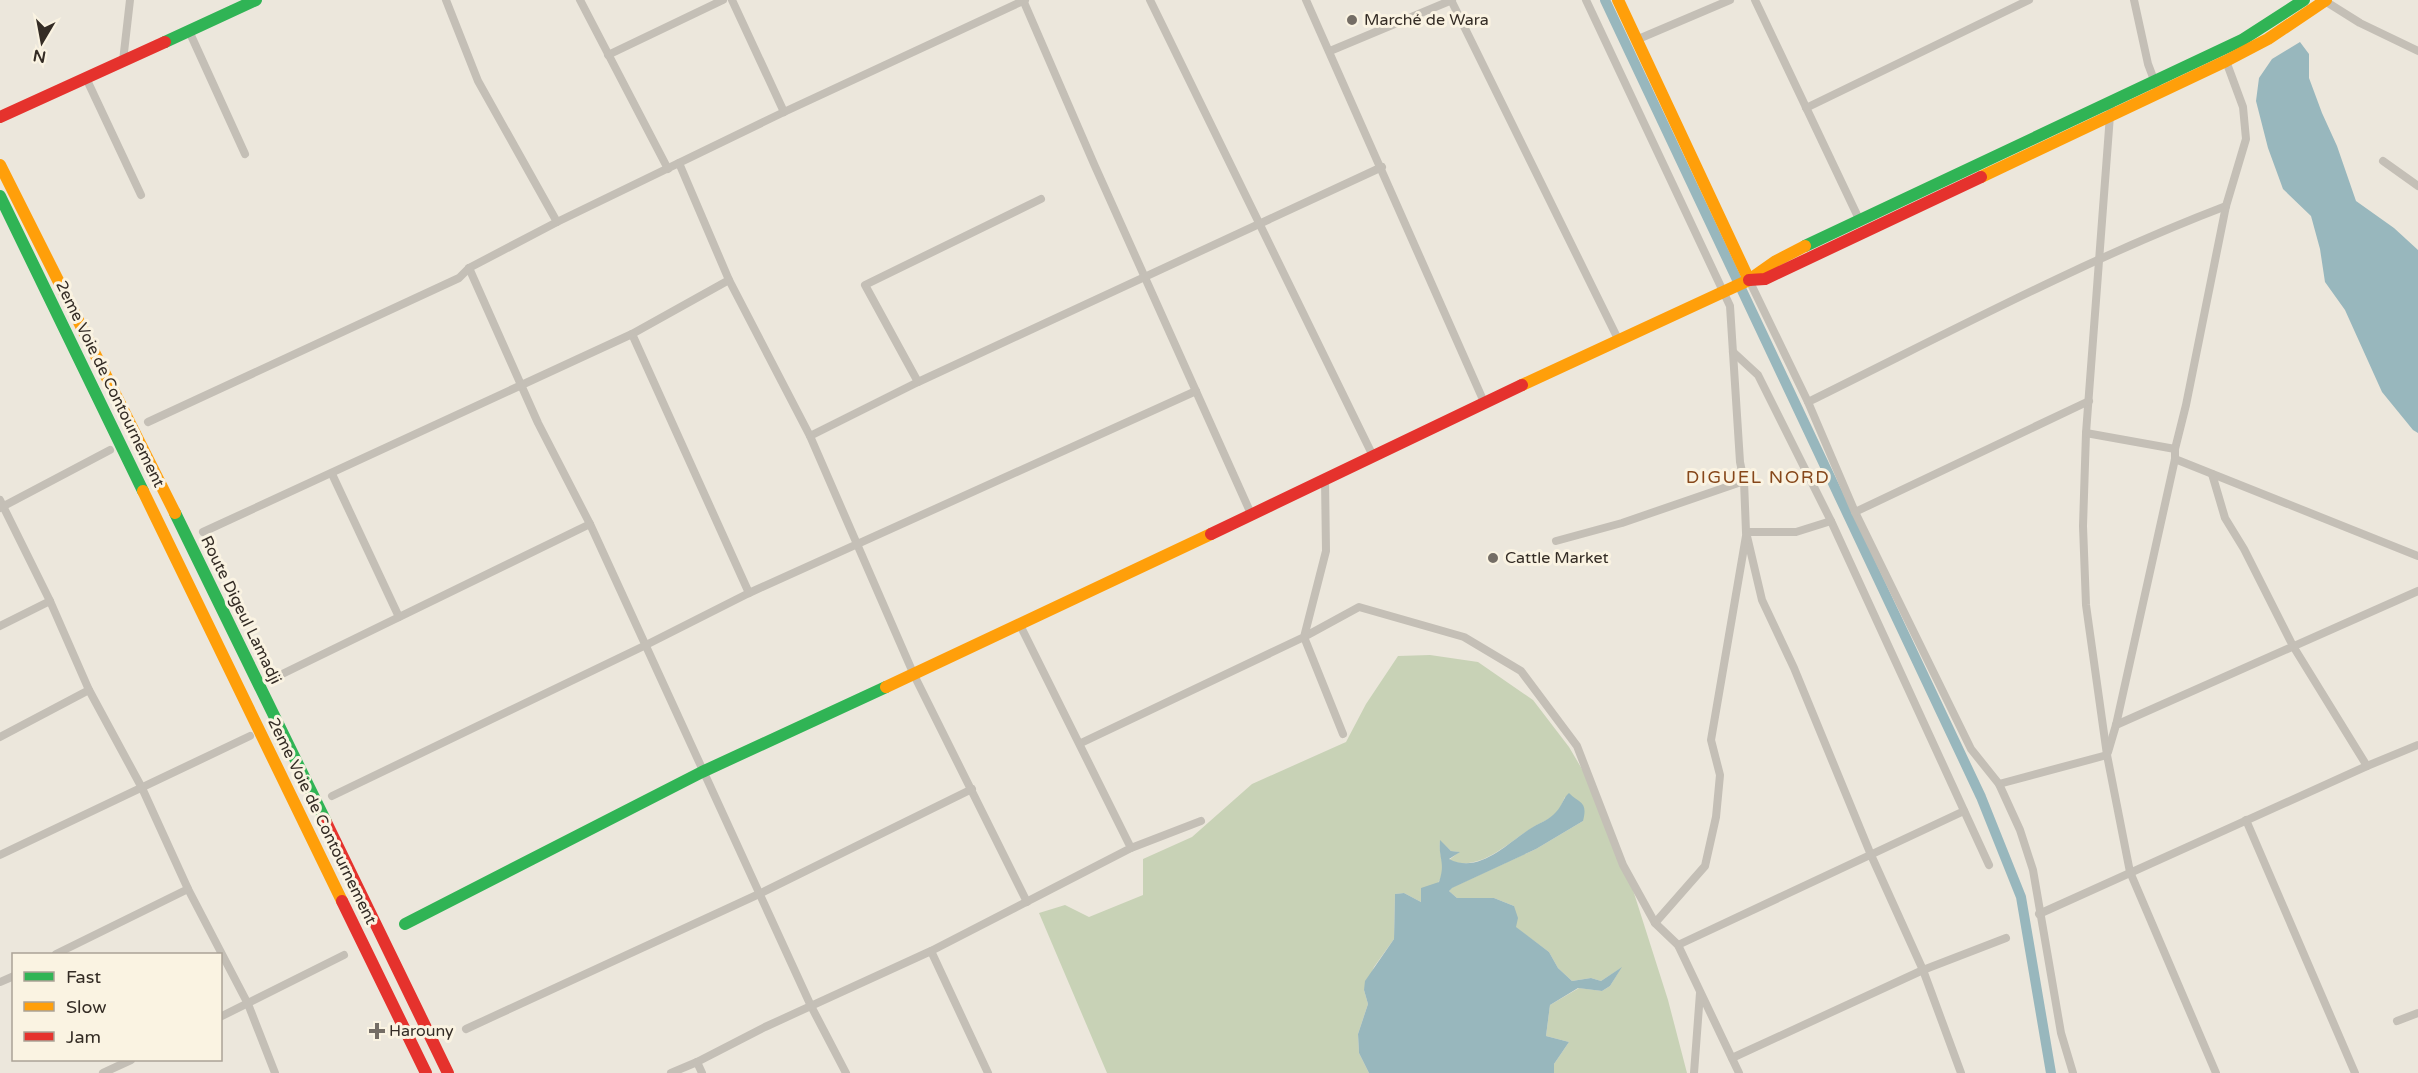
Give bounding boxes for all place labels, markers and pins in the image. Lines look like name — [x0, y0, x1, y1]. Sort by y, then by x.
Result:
place label: Marché de Wara — [1364, 10, 1489, 30]
marker: Marché de Wara — [1345, 13, 1359, 27]
place label: Cattle Market — [1505, 548, 1609, 568]
marker: Cattle Market — [1486, 551, 1500, 565]
place label: Harouny — [389, 1021, 454, 1041]
marker: Harouny — [370, 1024, 384, 1038]

